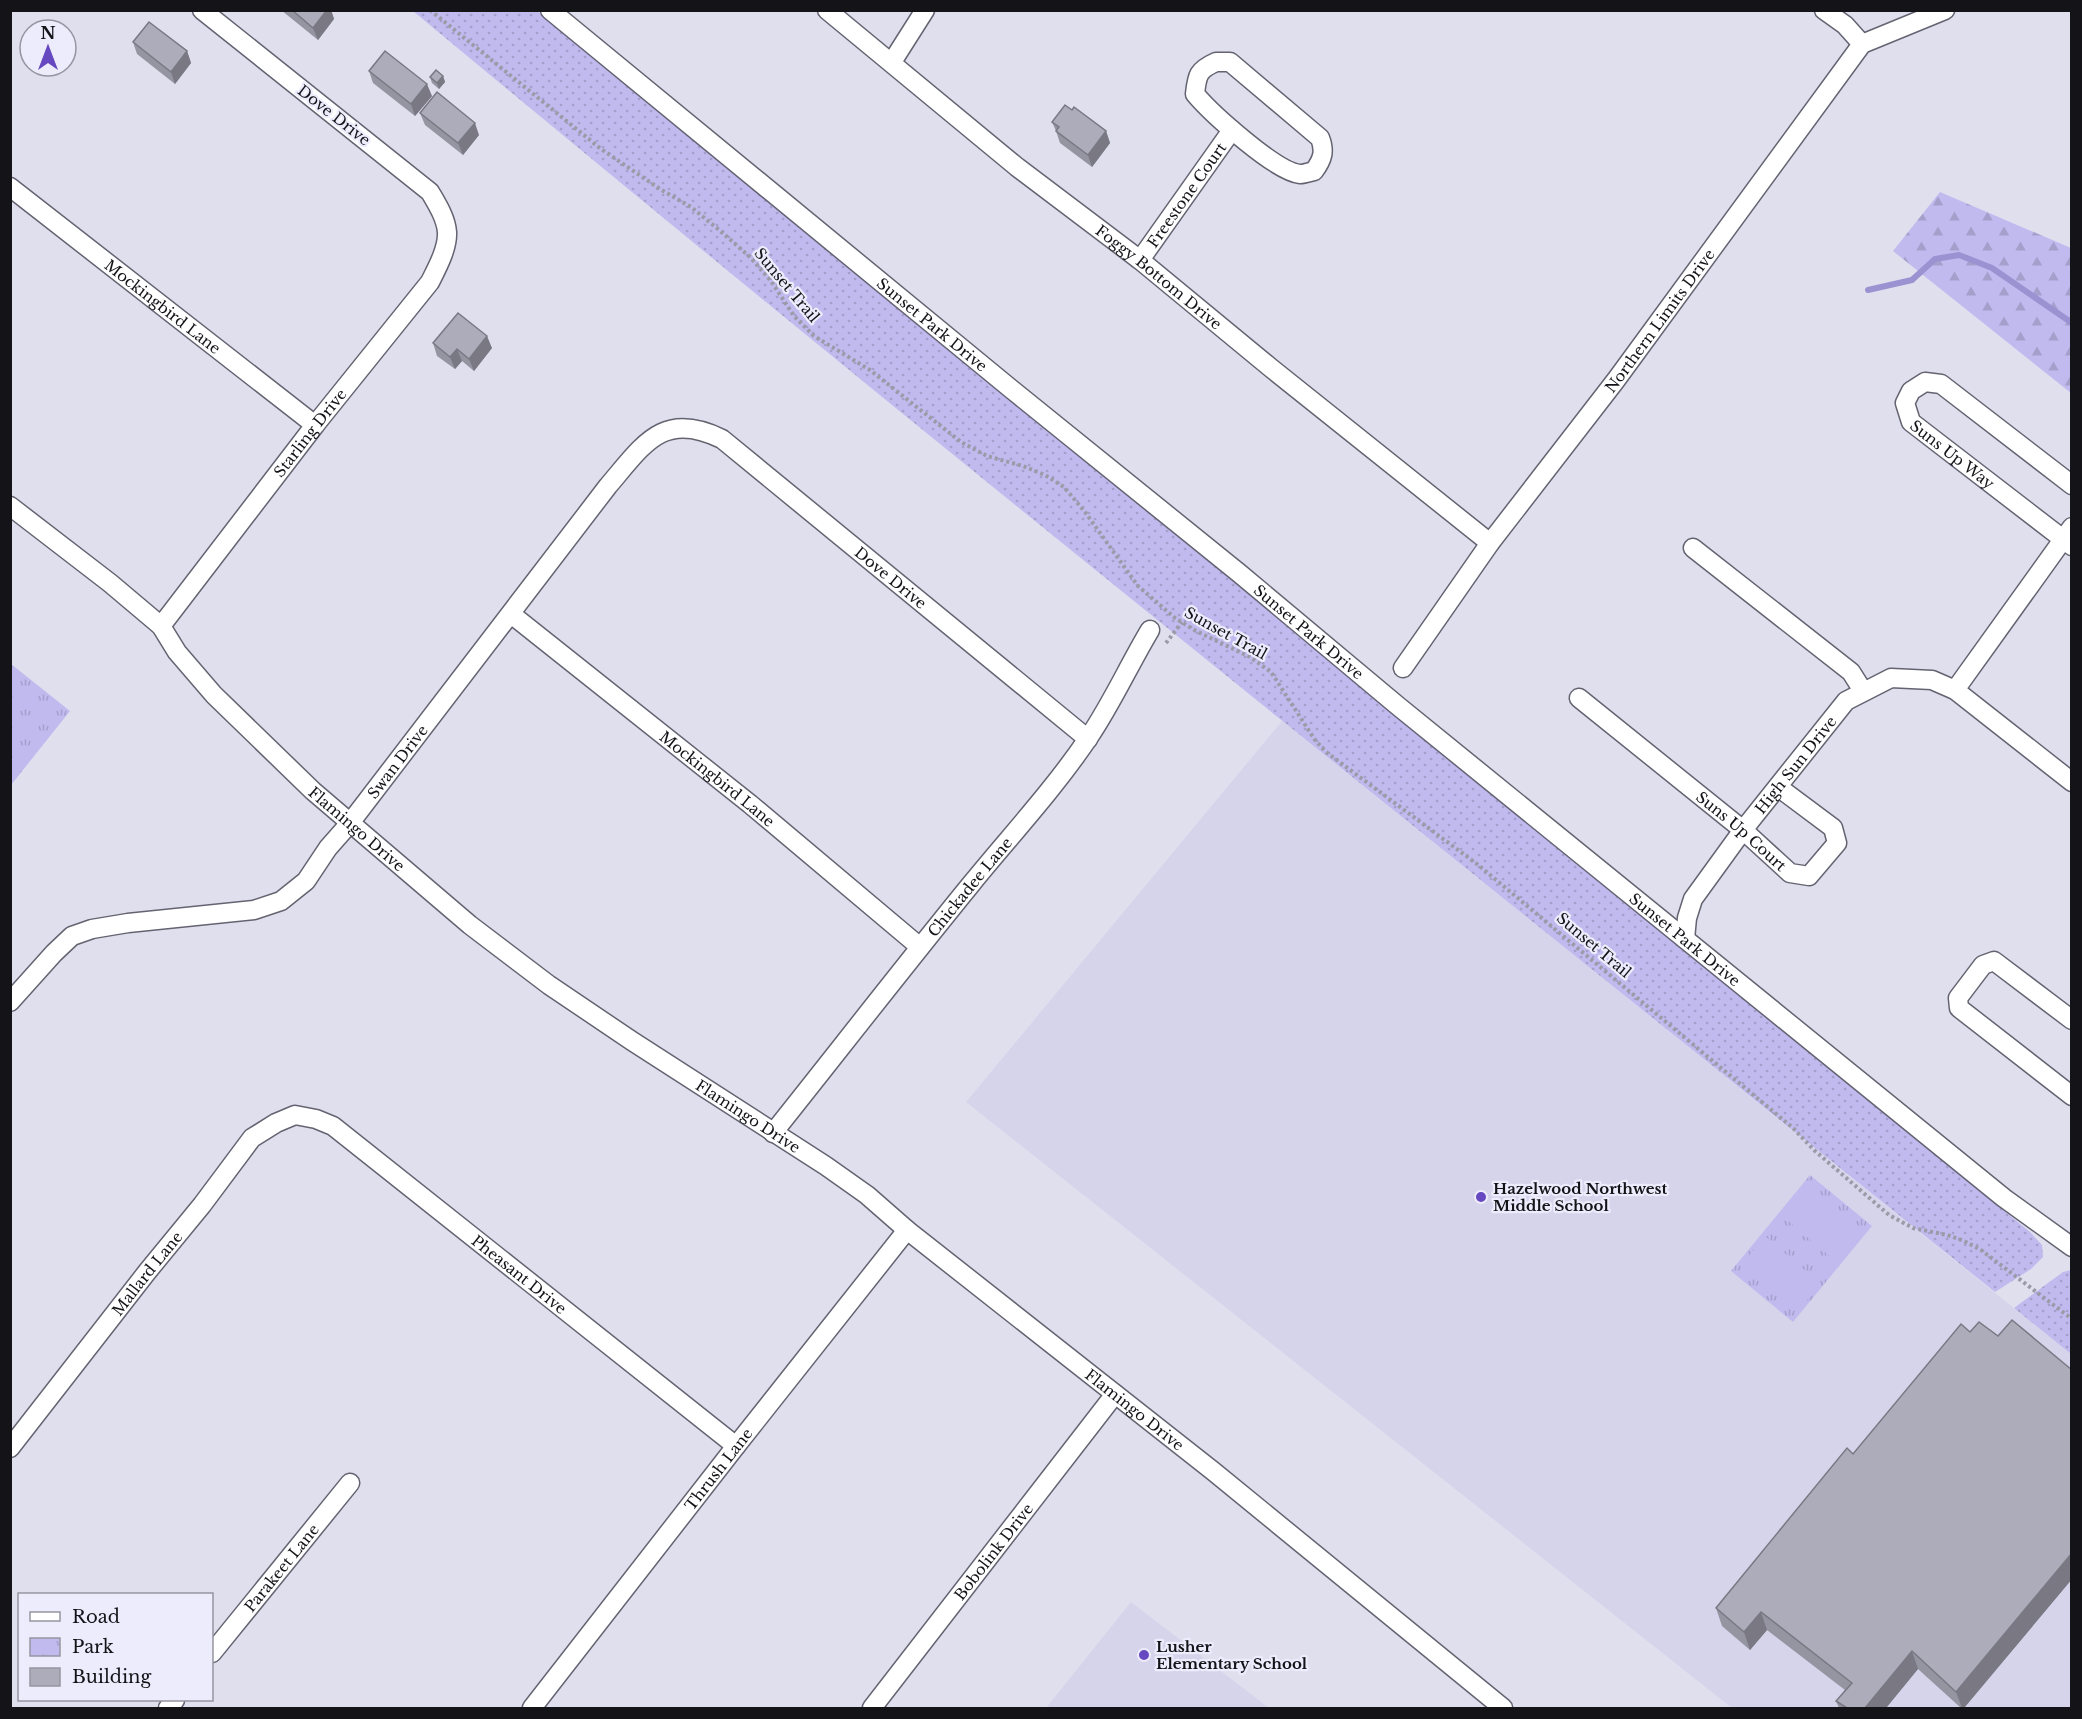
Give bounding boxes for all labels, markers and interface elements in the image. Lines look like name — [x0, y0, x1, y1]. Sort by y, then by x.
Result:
north arrow — [18, 18, 78, 78]
text: N — [40, 23, 56, 43]
street label: Dove Drive — [294, 81, 374, 149]
street label: Freestone Court — [1143, 138, 1230, 251]
street label: Foggy Bottom Drive — [1092, 220, 1226, 333]
street label: Sunset Trail — [750, 244, 824, 326]
street label: Northern Limits Drive — [1601, 245, 1718, 396]
street label: Mockingbird Lane — [101, 255, 225, 358]
street label: Sunset Park Drive — [873, 273, 992, 375]
street label: Starling Drive — [269, 384, 350, 481]
street label: Suns Up Way — [1907, 416, 1999, 493]
street label: Dove Drive — [851, 542, 931, 613]
street label: Sunset Park Drive — [1250, 580, 1368, 683]
street label: Sunset Trail — [1181, 603, 1271, 664]
street label: High Sun Drive — [1750, 712, 1840, 817]
street label: Swan Drive — [363, 721, 431, 802]
street label: Mockingbird Lane — [656, 727, 779, 830]
street label: Flamingo Drive — [305, 782, 409, 875]
street label: Suns Up Court — [1693, 787, 1791, 875]
street label: Chickadee Lane — [923, 833, 1016, 940]
street label: Sunset Park Drive — [1626, 889, 1745, 990]
street label: Sunset Trail — [1553, 908, 1635, 982]
street label: Flamingo Drive — [692, 1075, 804, 1157]
place label: Hazelwood Northwest Middle School — [1493, 1179, 1668, 1215]
marker: Hazelwood Northwest Middle School — [1474, 1190, 1488, 1204]
street label: Mallard Lane — [107, 1227, 186, 1319]
street label: Pheasant Drive — [468, 1231, 571, 1317]
street label: Flamingo Drive — [1082, 1365, 1188, 1454]
street label: Thrush Lane — [680, 1424, 756, 1514]
street label: Bobolink Drive — [950, 1499, 1037, 1604]
street label: Parakeet Lane — [240, 1520, 323, 1616]
legend — [18, 1593, 213, 1701]
text: Road — [72, 1606, 120, 1628]
text: Park — [72, 1636, 114, 1658]
place label: Lusher Elementary School — [1156, 1637, 1308, 1673]
marker: Lusher Elementary School — [1137, 1648, 1151, 1662]
text: Building — [72, 1666, 151, 1688]

